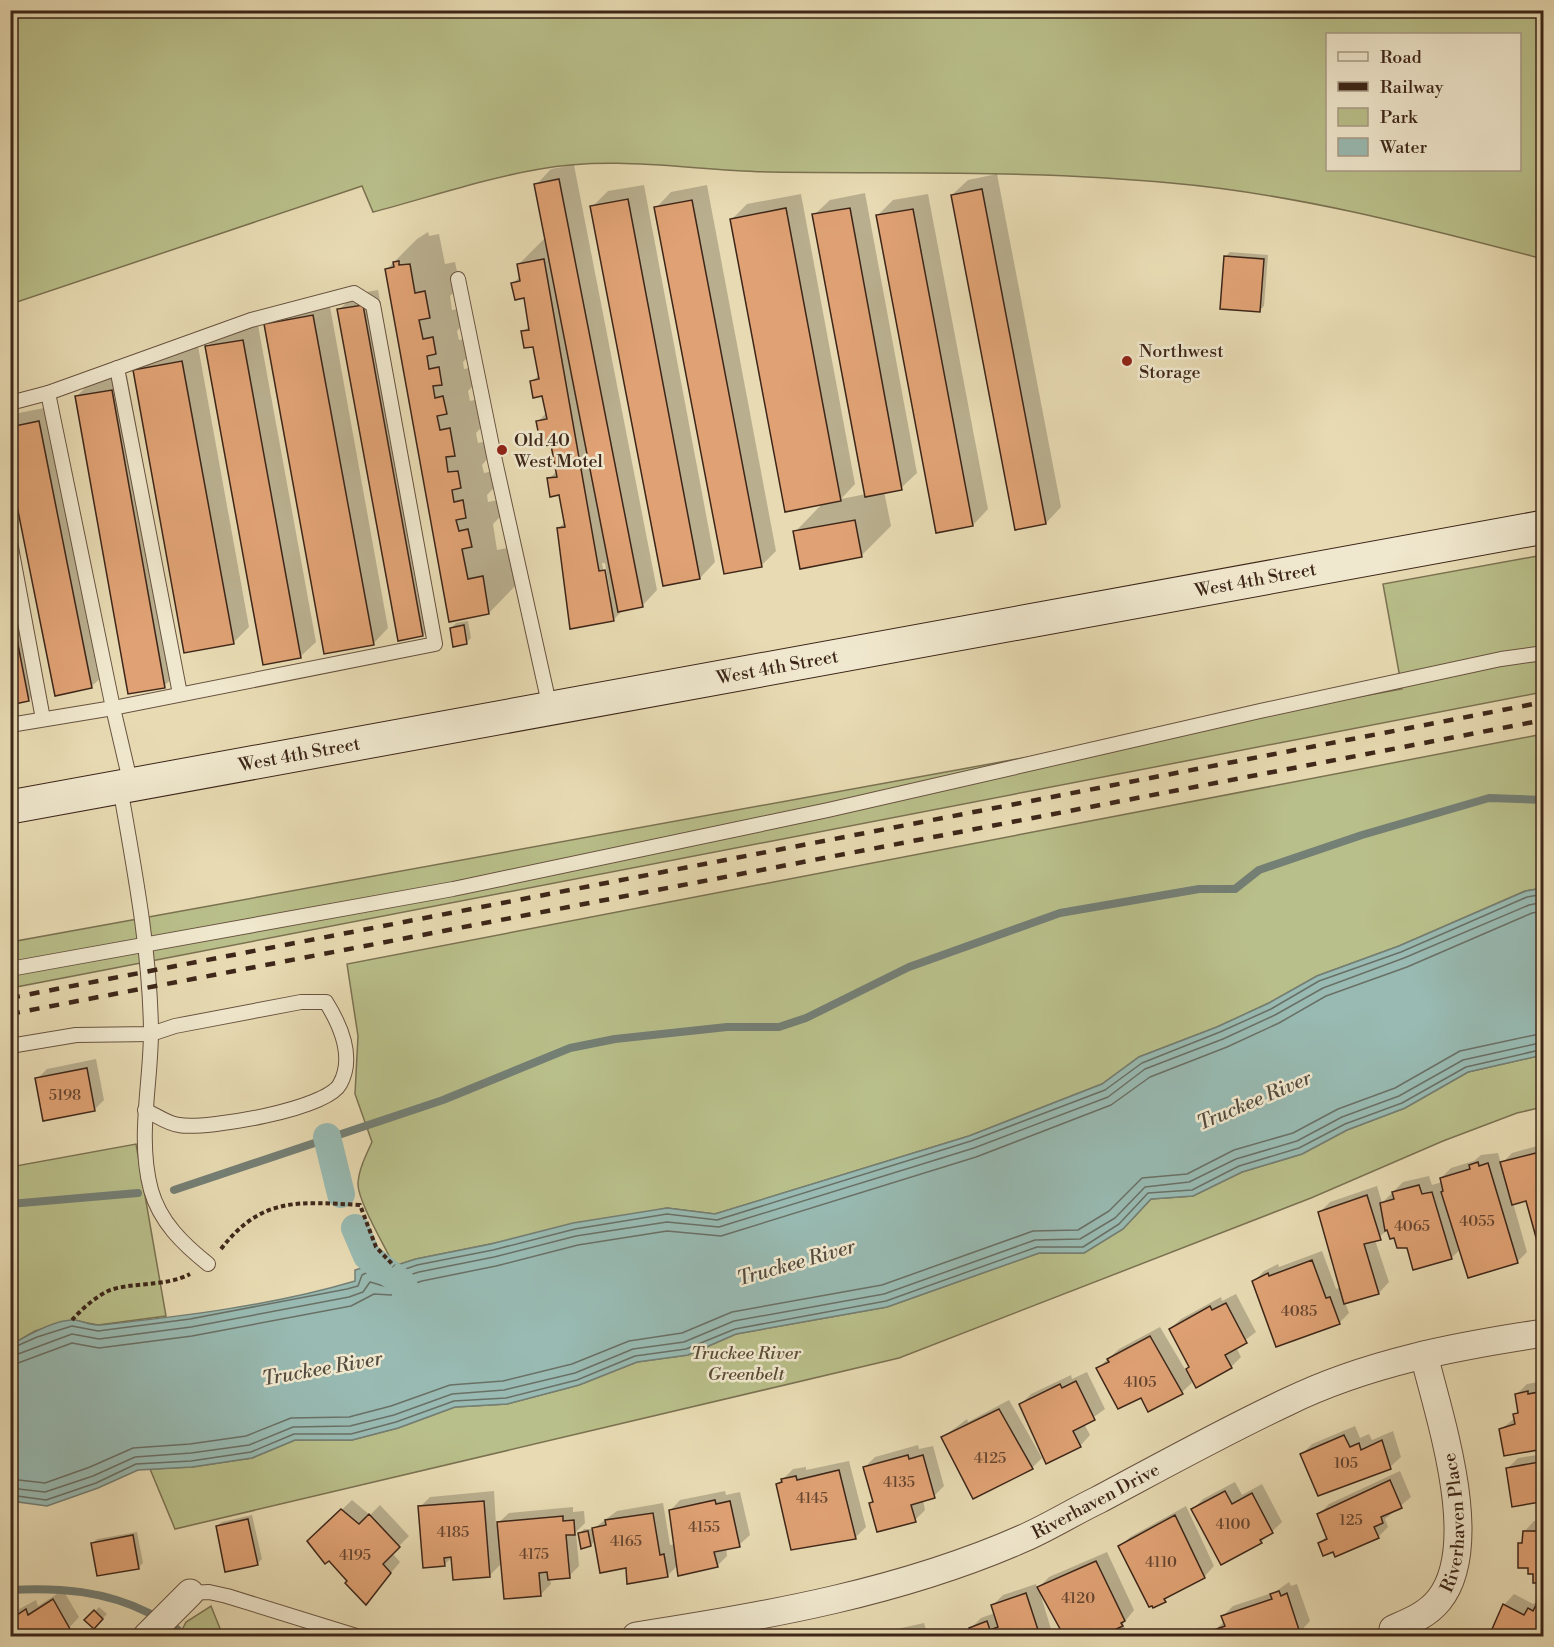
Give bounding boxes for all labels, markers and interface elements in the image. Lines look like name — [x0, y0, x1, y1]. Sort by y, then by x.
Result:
legend — [1326, 33, 1521, 171]
text: Road — [1380, 46, 1423, 69]
text: Railway — [1380, 76, 1444, 99]
text: Park — [1380, 106, 1419, 129]
text: Water — [1379, 136, 1428, 159]
place label: Northwest Storage — [1139, 340, 1224, 384]
marker: Northwest Storage — [1120, 354, 1134, 368]
place label: Old 40 West Motel — [513, 429, 604, 473]
marker: Old 40 West Motel — [495, 443, 509, 457]
street label: West 4th Street — [1192, 558, 1319, 603]
street label: West 4th Street — [714, 645, 841, 690]
street label: West 4th Street — [236, 732, 363, 777]
water label: Truckee River — [1194, 1066, 1316, 1137]
house number: 5198 — [49, 1086, 81, 1105]
house number: 4055 — [1459, 1212, 1495, 1231]
house number: 4065 — [1394, 1217, 1430, 1236]
water label: Truckee River — [734, 1234, 859, 1292]
house number: 4085 — [1281, 1302, 1317, 1321]
park label: Truckee River Greenbelt — [691, 1342, 801, 1386]
water label: Truckee River — [260, 1346, 385, 1392]
house number: 4105 — [1123, 1373, 1157, 1392]
house number: 4125 — [974, 1449, 1006, 1468]
street label: Riverhaven Place — [1435, 1451, 1470, 1596]
house number: 105 — [1334, 1454, 1358, 1473]
street label: Riverhaven Drive — [1028, 1458, 1164, 1545]
house number: 4135 — [883, 1473, 915, 1492]
house number: 4145 — [796, 1489, 828, 1508]
house number: 125 — [1339, 1511, 1363, 1530]
house number: 4100 — [1216, 1515, 1250, 1534]
house number: 4155 — [688, 1518, 720, 1537]
house number: 4185 — [437, 1523, 469, 1542]
house number: 4165 — [610, 1532, 642, 1551]
house number: 4175 — [519, 1545, 549, 1564]
house number: 4195 — [339, 1546, 371, 1565]
house number: 4110 — [1145, 1553, 1177, 1572]
house number: 4120 — [1061, 1589, 1095, 1608]

